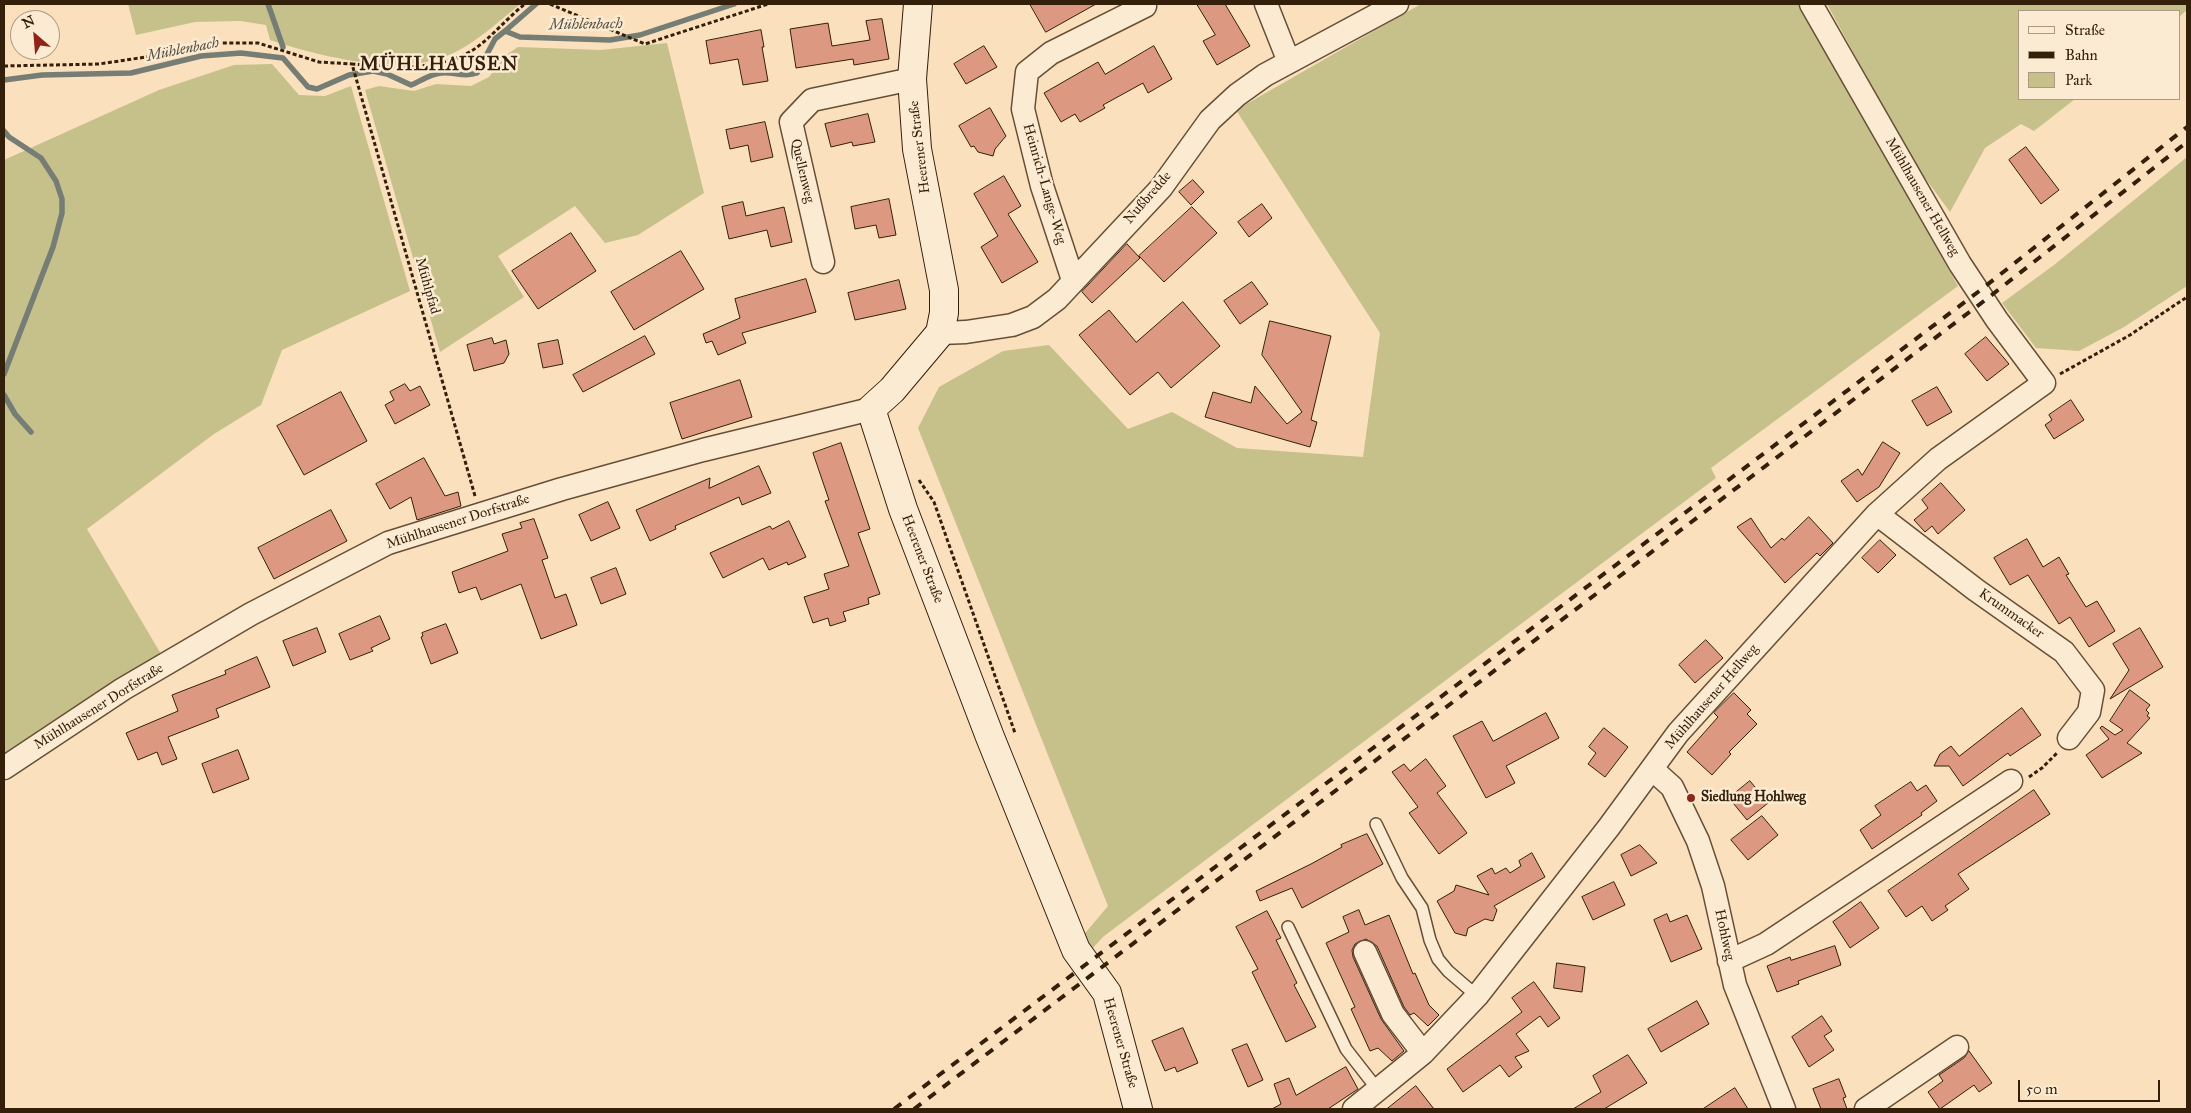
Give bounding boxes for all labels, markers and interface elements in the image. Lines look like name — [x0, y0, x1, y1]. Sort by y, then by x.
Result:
north arrow — [10, 10, 60, 60]
legend — [2018, 10, 2181, 100]
text: N — [19, 12, 38, 32]
water label: Mühlenbach — [549, 15, 623, 35]
text: Straße — [2065, 21, 2105, 39]
water label: Mühlenbach — [145, 34, 221, 66]
text: Bahn — [2065, 46, 2098, 64]
district label: MÜHLHAUSEN — [358, 54, 520, 76]
text: Park — [2065, 71, 2092, 89]
street label: Heerener Straße — [906, 100, 934, 194]
street label: Heinrich-Lange-Weg — [1019, 122, 1069, 246]
street label: Mühlhausener Hellweg — [1881, 135, 1963, 259]
street label: Quellenweg — [786, 137, 818, 205]
street label: Nußbredde — [1121, 168, 1175, 228]
street label: Mühlpfad — [411, 256, 443, 316]
street label: Mühlhausener Dorfstraße — [384, 491, 532, 553]
street label: Heerener Straße — [897, 512, 947, 606]
street label: Krummacker — [1975, 585, 2047, 643]
street label: Mühlhausener Hellweg — [1662, 641, 1762, 753]
street label: Mühlhausener Dorfstraße — [31, 660, 167, 754]
place label: Siedlung Hohlweg — [1701, 790, 1806, 806]
marker: Siedlung Hohlweg — [1685, 792, 1697, 804]
street label: Hohlweg — [1710, 908, 1738, 962]
street label: Heerener Straße — [1099, 996, 1141, 1090]
scale bar — [2021, 1070, 2164, 1102]
text: 50 m — [2026, 1080, 2058, 1098]

